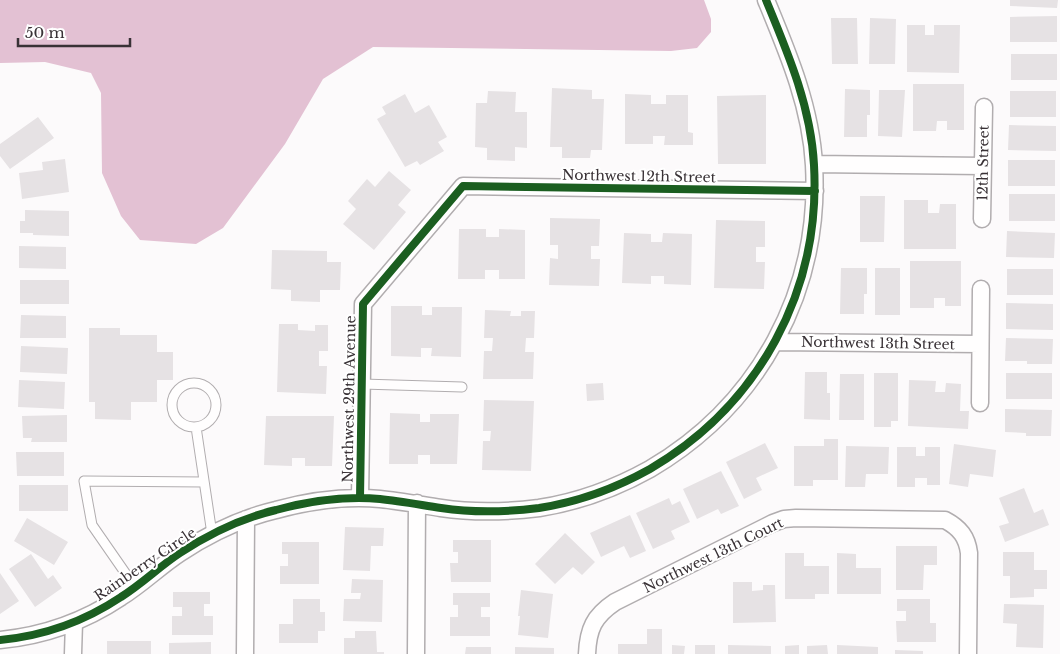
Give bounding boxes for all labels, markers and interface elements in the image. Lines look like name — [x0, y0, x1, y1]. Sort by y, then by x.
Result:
scale bar — [18, 15, 130, 47]
text: 50 m — [25, 23, 65, 42]
street label: 12th Street — [973, 124, 993, 201]
street label: Northwest 12th Street — [562, 166, 717, 186]
street label: Northwest 29th Avenue — [339, 315, 359, 483]
street label: Northwest 13th Street — [801, 333, 956, 353]
street label: Northwest 13th Court — [640, 513, 787, 597]
street label: Rainberry Circle — [91, 523, 199, 605]

